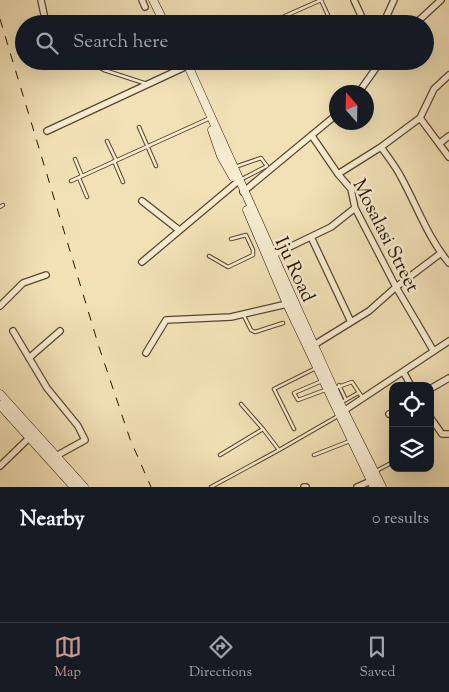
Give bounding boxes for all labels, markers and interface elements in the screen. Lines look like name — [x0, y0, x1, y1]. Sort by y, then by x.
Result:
search box — [15, 15, 434, 70]
icon: search — [33, 29, 61, 57]
text: Search here — [73, 29, 168, 56]
north arrow — [329, 85, 374, 130]
street label: Mosalasi Street — [345, 175, 425, 298]
street label: Iju Road — [267, 233, 321, 307]
map controls — [389, 382, 434, 472]
button: locate — [389, 382, 434, 427]
button: layers — [389, 427, 434, 472]
text: Nearby — [20, 505, 85, 535]
text: 0 results — [372, 508, 429, 531]
tab: Map — [54, 633, 82, 683]
tab: Directions — [189, 633, 252, 683]
tab: Saved — [359, 633, 395, 683]

